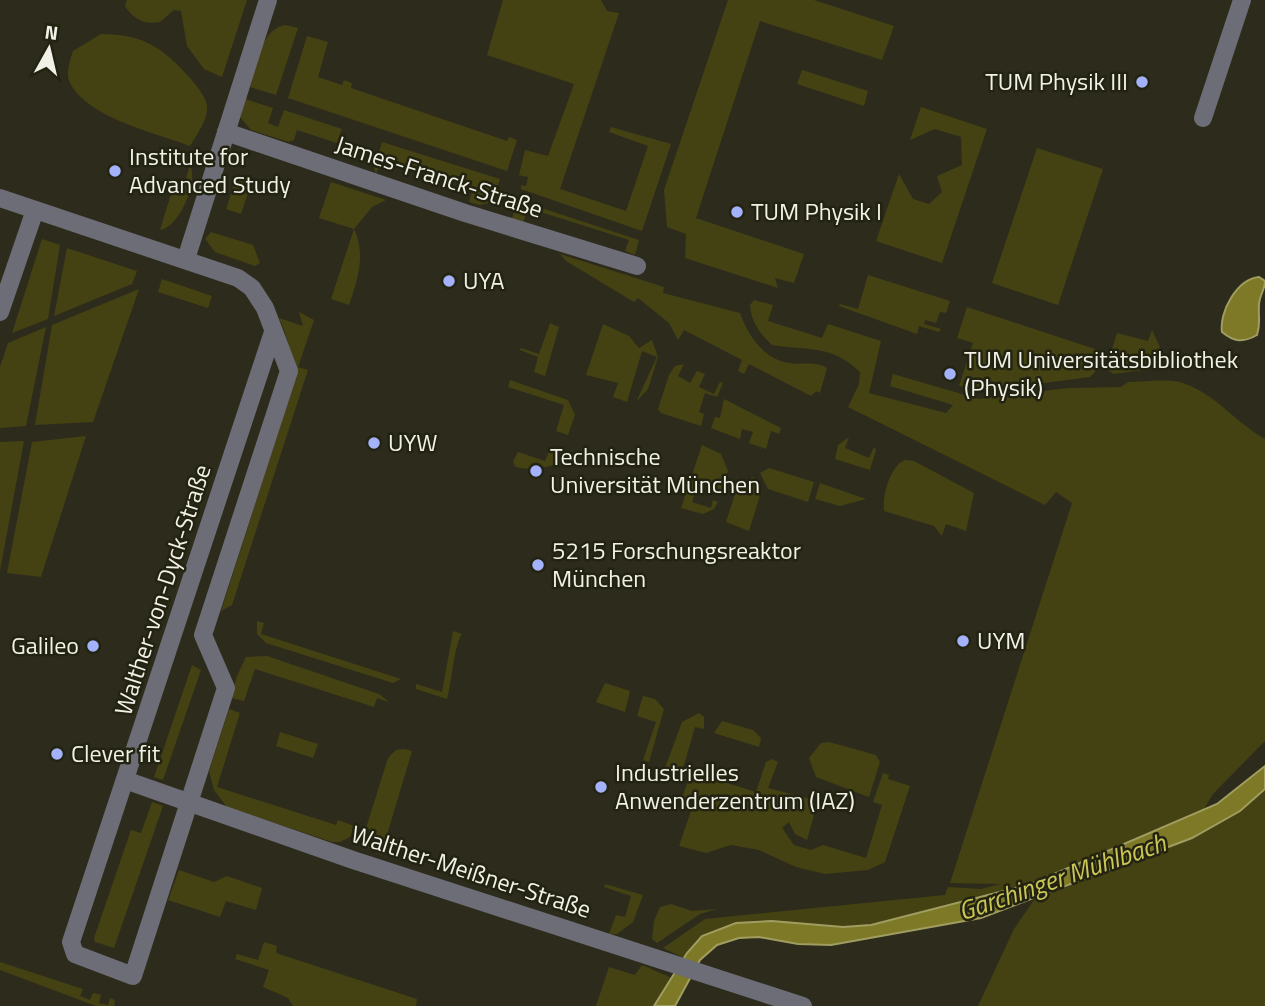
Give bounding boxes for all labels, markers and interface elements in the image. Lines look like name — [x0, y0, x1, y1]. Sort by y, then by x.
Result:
north arrow — [14, 14, 84, 84]
text: N — [43, 16, 60, 47]
place label: TUM Physik III — [985, 63, 1128, 99]
marker: TUM Physik III — [1134, 74, 1150, 90]
street label: James-Franck-Straße — [331, 126, 548, 227]
place label: Institute for Advanced Study — [129, 138, 291, 202]
marker: Institute for Advanced Study — [107, 163, 123, 179]
place label: TUM Physik I — [751, 193, 882, 229]
marker: TUM Physik I — [729, 204, 745, 220]
place label: UYA — [463, 262, 505, 298]
marker: UYA — [441, 273, 457, 289]
place label: TUM Universitätsbibliothek (Physik) — [964, 341, 1239, 405]
marker: TUM Universitätsbibliothek (Physik) — [942, 366, 958, 382]
place label: UYW — [388, 424, 438, 460]
marker: UYW — [366, 435, 382, 451]
place label: Technische Universität München — [550, 438, 760, 502]
street label: Walther-von-Dyck-Straße — [104, 460, 220, 720]
marker: Technische Universität München — [528, 463, 544, 479]
place label: 5215 Forschungsreaktor München — [552, 532, 801, 596]
marker: 5215 Forschungsreaktor München — [530, 557, 546, 573]
place label: UYM — [977, 622, 1026, 658]
place label: Galileo — [11, 627, 79, 663]
marker: UYM — [955, 633, 971, 649]
marker: Galileo — [85, 638, 101, 654]
place label: Clever fit — [71, 735, 161, 771]
marker: Clever fit — [49, 746, 65, 762]
place label: Industrielles Anwenderzentrum (IAZ) — [615, 754, 855, 818]
marker: Industrielles Anwenderzentrum (IAZ) — [593, 779, 609, 795]
street label: Walther-Meißner-Straße — [347, 815, 596, 927]
water label: Garchinger Mühlbach — [953, 822, 1172, 930]

